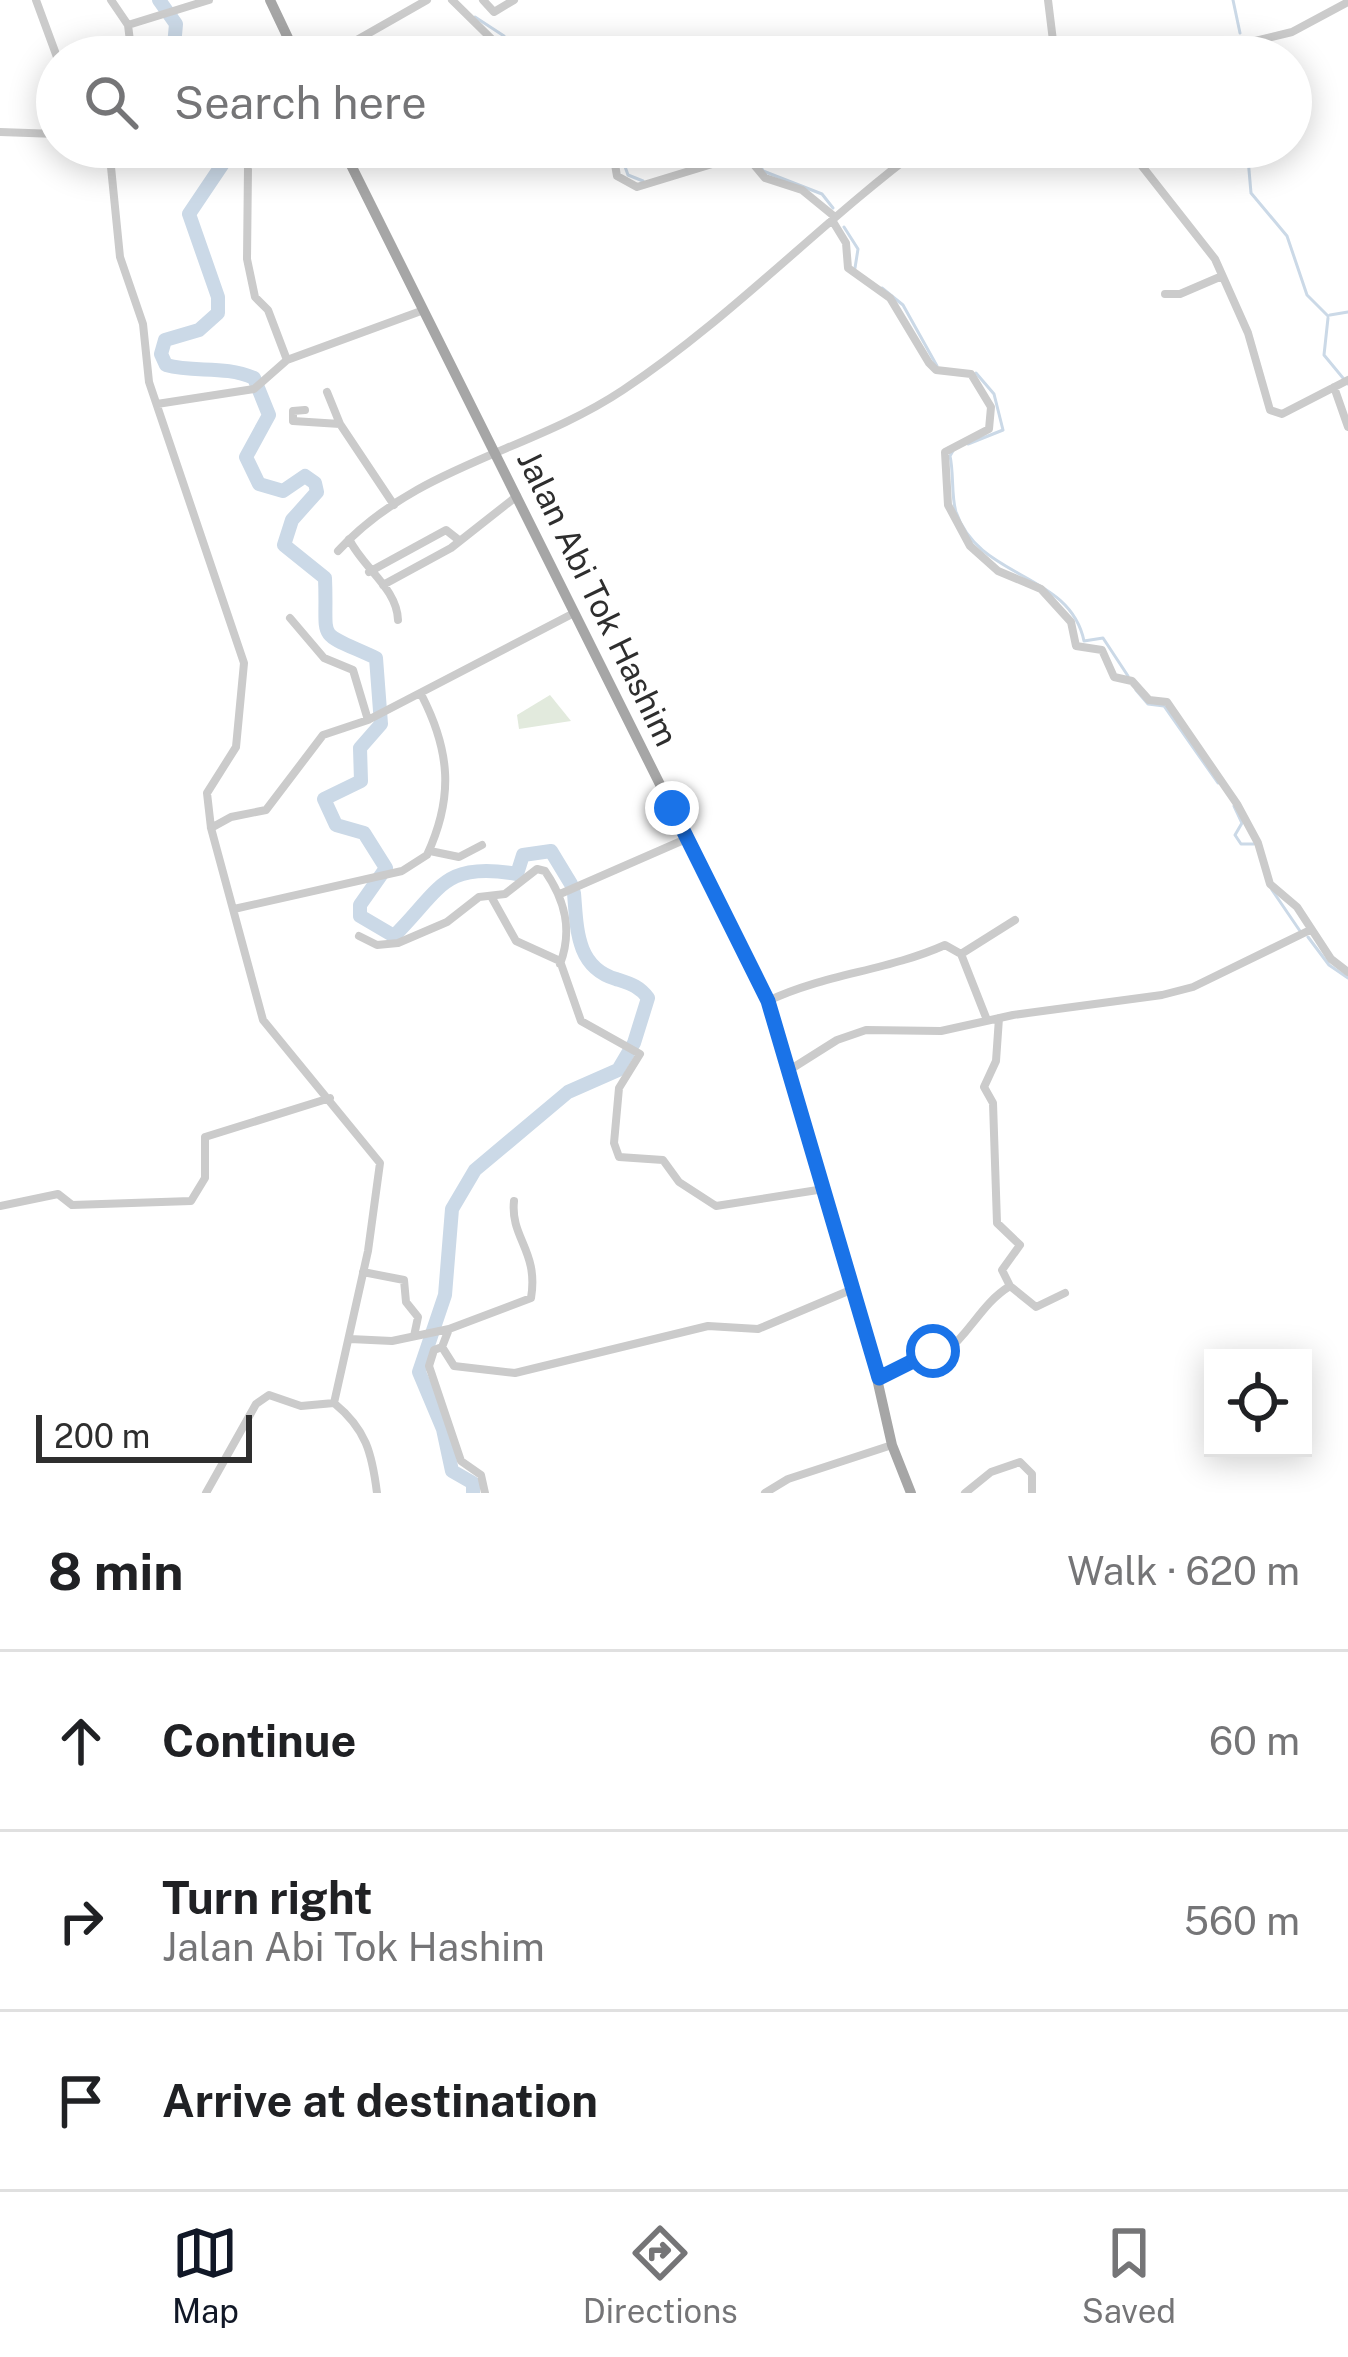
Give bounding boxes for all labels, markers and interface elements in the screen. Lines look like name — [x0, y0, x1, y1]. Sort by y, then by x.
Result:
search box — [36, 36, 1312, 168]
icon: search — [78, 69, 144, 135]
text: Search here — [174, 76, 427, 129]
street label: Jalan Abi Tok Hashim — [510, 444, 686, 752]
route end — [645, 781, 699, 835]
route start — [906, 1324, 960, 1378]
map controls — [1204, 1349, 1312, 1457]
button: locate — [1204, 1349, 1312, 1457]
scale bar — [36, 1409, 252, 1462]
text: 200 m — [54, 1417, 150, 1455]
text: 8 min — [48, 1542, 183, 1601]
text: Walk · 620 m — [1067, 1548, 1300, 1594]
icon: ahead — [48, 1708, 114, 1774]
text: Continue — [162, 1714, 356, 1767]
text: 60 m — [1209, 1718, 1300, 1764]
text: Turn right — [162, 1871, 373, 1924]
icon: right — [48, 1888, 114, 1954]
text: 560 m — [1184, 1898, 1300, 1944]
text: Jalan Abi Tok Hashim — [162, 1924, 545, 1970]
icon: arrive — [48, 2068, 114, 2134]
text: Arrive at destination — [162, 2074, 598, 2127]
tab: Map — [172, 2220, 239, 2330]
tab: Directions — [583, 2220, 738, 2330]
tab: Saved — [1082, 2220, 1176, 2330]

